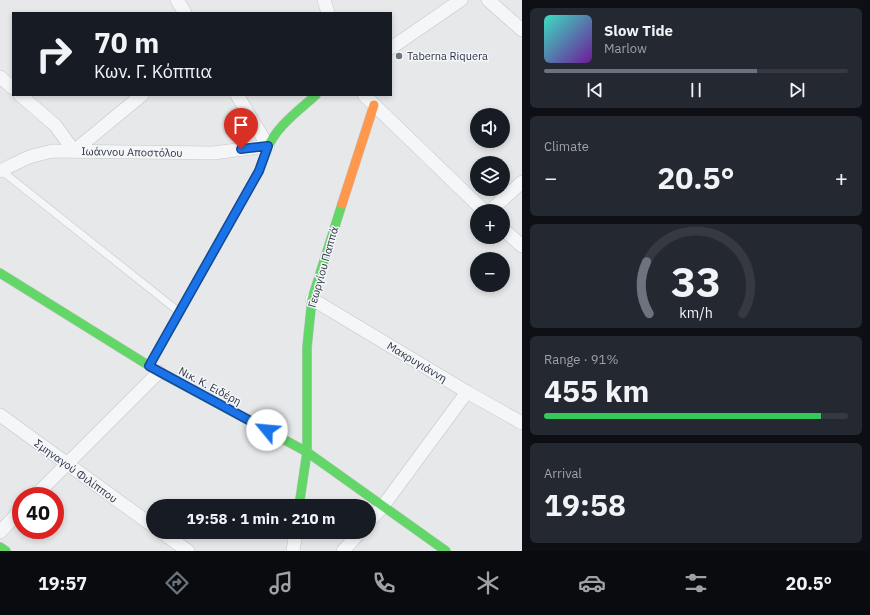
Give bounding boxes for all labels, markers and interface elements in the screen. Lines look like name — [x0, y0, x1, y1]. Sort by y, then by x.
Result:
text: Slow Tide — [604, 21, 673, 40]
text: 70 m — [94, 24, 159, 61]
icon: right — [28, 28, 80, 80]
text: Marlow — [604, 40, 647, 57]
place label: Taberna Riquera — [407, 49, 488, 63]
marker: Taberna Riquera — [394, 51, 404, 61]
text: Κων. Γ. Κόππια — [94, 60, 212, 83]
icon: previous — [584, 79, 606, 101]
icon: pause — [685, 79, 707, 101]
icon: next — [786, 79, 808, 101]
pin — [224, 108, 258, 149]
map controls — [470, 108, 510, 292]
button: sound — [470, 108, 510, 148]
icon: arrive — [230, 114, 252, 136]
text: Climate — [544, 138, 589, 155]
street label: Ιωάννου Αποστόλου — [81, 144, 183, 160]
button: layers — [470, 156, 510, 196]
text: 20.5° — [657, 158, 735, 197]
text: − — [544, 163, 557, 192]
text: + — [835, 163, 848, 192]
button: + — [470, 204, 510, 244]
street label: Γεωργίου Παππά — [305, 225, 341, 309]
button: − — [470, 252, 510, 292]
text: 33 — [671, 253, 721, 307]
text: km/h — [679, 302, 713, 321]
street label: Μακρυγιάννη — [384, 339, 450, 385]
text: Range · 91% — [544, 351, 618, 368]
street label: Νικ. Κ. Ειδέρη — [176, 364, 244, 408]
text: 455 km — [544, 371, 649, 410]
position arrow — [246, 409, 288, 451]
street label: Σμηναγού Φιλίππου — [32, 436, 120, 506]
text: Arrival — [544, 465, 582, 482]
text: 19:58 — [544, 485, 626, 524]
speed limit sign: 40 — [12, 487, 64, 539]
text: 19:58 · 1 min · 210 m — [187, 509, 335, 528]
icon: directions — [163, 569, 191, 597]
icon: music — [267, 569, 295, 597]
icon: phone — [370, 569, 398, 597]
icon: climate — [474, 569, 502, 597]
icon: car — [578, 569, 606, 597]
icon: filters — [682, 569, 710, 597]
text: 19:57 — [38, 572, 87, 595]
text: 20.5° — [786, 572, 832, 595]

